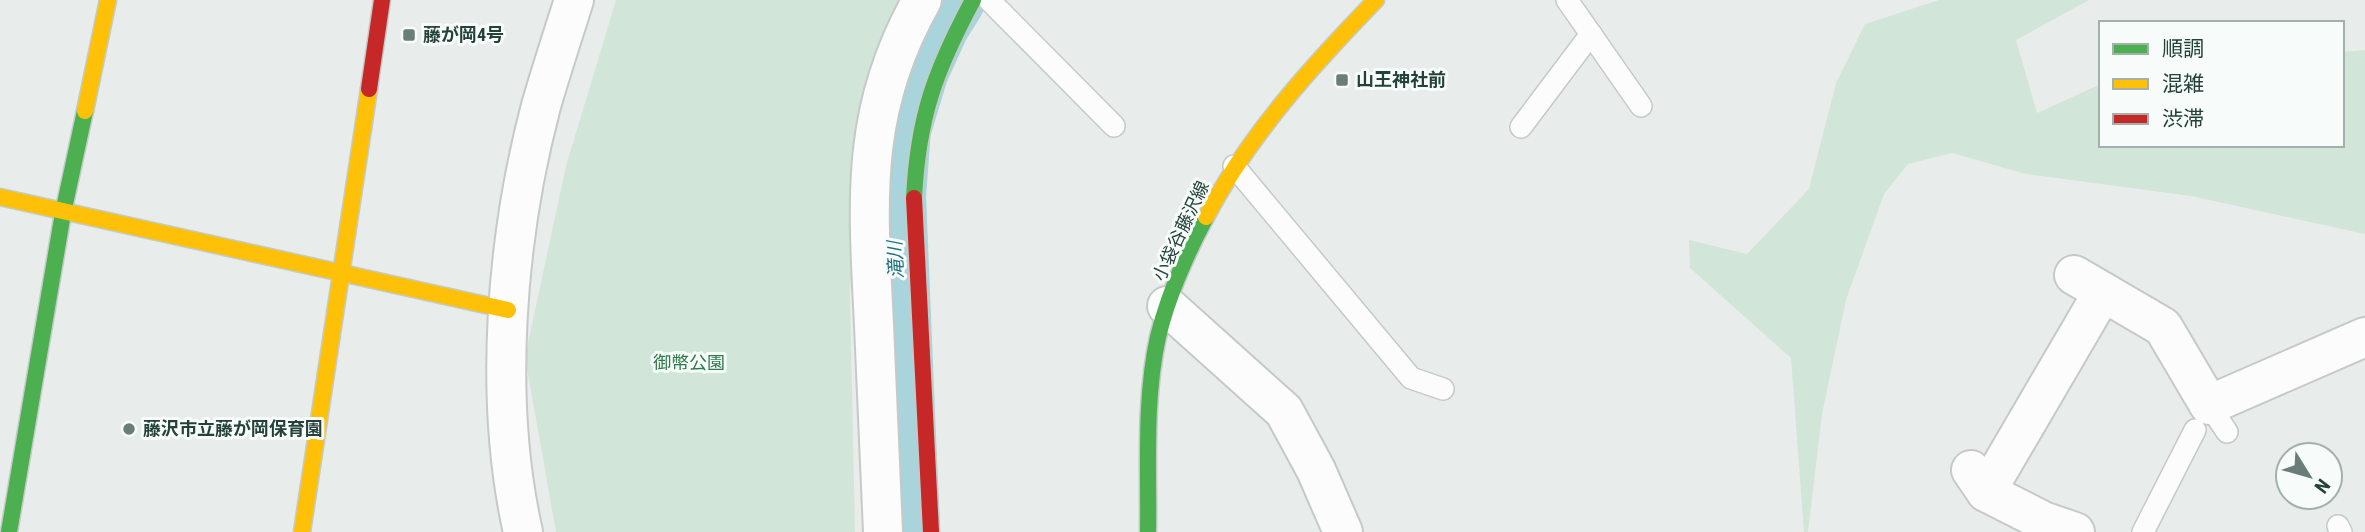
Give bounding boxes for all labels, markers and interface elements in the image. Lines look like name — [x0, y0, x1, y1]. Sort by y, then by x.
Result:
legend — [2099, 21, 2344, 147]
place label: 藤が岡4号 — [423, 24, 504, 45]
marker: 藤が岡4号 — [401, 27, 417, 43]
text: 順調 — [2162, 37, 2204, 61]
place label: 山王神社前 — [1356, 69, 1446, 90]
marker: 山王神社前 — [1334, 72, 1350, 88]
text: 混雑 — [2162, 72, 2204, 96]
text: 渋滞 — [2162, 107, 2204, 131]
street label: 小袋谷藤沢線 — [1148, 177, 1213, 284]
water label: 滝川 — [883, 238, 908, 280]
park label: 御幣公園 — [653, 352, 725, 373]
place label: 藤沢市立藤が岡保育園 — [143, 418, 323, 439]
marker: 藤沢市立藤が岡保育園 — [121, 421, 137, 437]
north arrow — [2274, 441, 2344, 511]
text: N — [2309, 474, 2335, 497]

